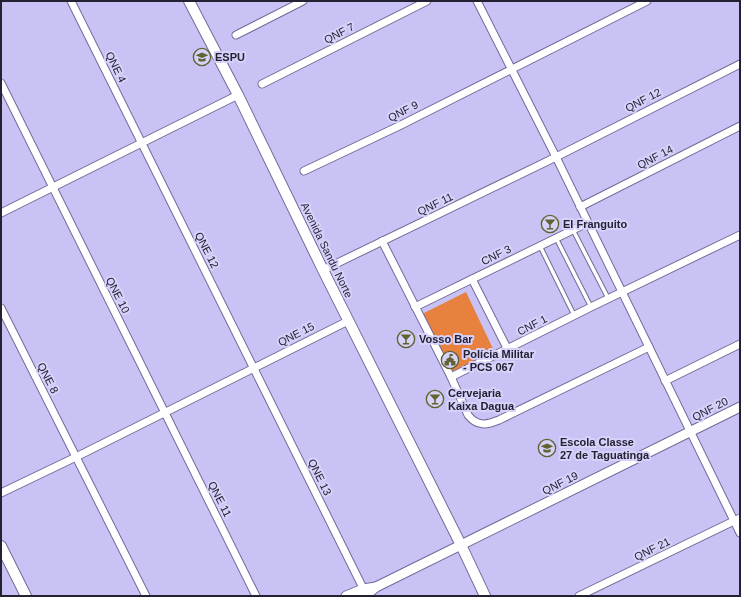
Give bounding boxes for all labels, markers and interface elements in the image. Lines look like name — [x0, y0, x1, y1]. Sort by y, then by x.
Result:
street label: QNF 7 — [322, 20, 356, 46]
school or university icon: ESPU — [192, 47, 212, 67]
street label: QNE 4 — [103, 50, 129, 84]
place label: ESPU — [215, 51, 245, 63]
street label: QNF 12 — [623, 86, 663, 114]
street label: QNF 9 — [386, 98, 420, 124]
street label: QNF 14 — [635, 143, 675, 171]
street label: QNF 11 — [415, 190, 455, 218]
street label: Avenida Sandu Norte — [299, 200, 355, 300]
bar icon: El Franguito — [540, 214, 560, 234]
place label: El Franguito — [563, 218, 627, 230]
street label: QNE 12 — [193, 230, 221, 270]
street label: CNF 3 — [479, 243, 513, 267]
street label: QNE 10 — [104, 275, 132, 315]
street label: CNF 1 — [515, 312, 549, 338]
street label: QNE 15 — [276, 320, 316, 348]
bar icon: Vosso Bar — [396, 329, 416, 349]
place label: Vosso Bar — [419, 333, 473, 345]
place label: Polícia Militar - PCS 067 — [463, 348, 535, 373]
public building icon: Polícia Militar - PCS 067 — [440, 350, 460, 370]
street label: QNE 8 — [35, 361, 61, 395]
place label: Cervejaria Kaixa Dagua — [448, 387, 515, 412]
bar icon: Cervejaria Kaixa Dagua — [425, 389, 445, 409]
street label: QNF 20 — [690, 395, 730, 423]
place label: Escola Classe 27 de Taguatinga — [560, 436, 650, 461]
school or university icon: Escola Classe 27 de Taguatinga — [537, 438, 557, 458]
street label: QNE 13 — [306, 457, 334, 497]
street label: QNF 19 — [540, 469, 580, 497]
street label: QNE 11 — [206, 479, 234, 519]
street label: QNF 21 — [632, 535, 672, 563]

